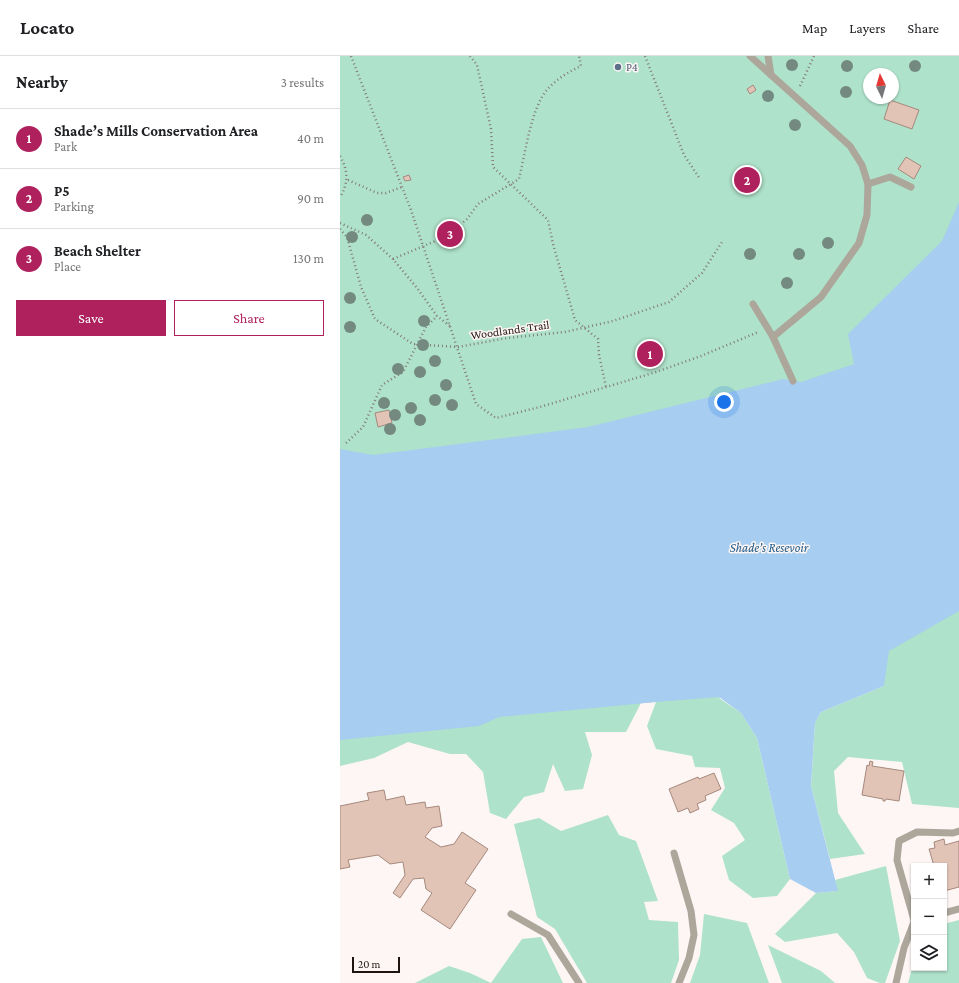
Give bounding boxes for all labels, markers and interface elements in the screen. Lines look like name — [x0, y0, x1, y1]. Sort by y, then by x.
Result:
text: Locato — [20, 17, 74, 38]
text: Map — [802, 20, 827, 36]
text: Layers — [849, 20, 886, 36]
text: Share — [908, 20, 939, 36]
place label: P4 — [626, 60, 638, 74]
marker: P4 — [613, 62, 623, 72]
north arrow — [863, 68, 899, 104]
text: Nearby — [16, 73, 68, 92]
text: 3 results — [281, 75, 324, 90]
text: Shade’s Mills Conservation Area — [54, 123, 258, 139]
text: 1 — [27, 131, 31, 146]
text: 40 m — [297, 131, 324, 146]
text: Park — [54, 139, 77, 154]
pin: 2 — [734, 165, 760, 195]
text: P5 — [54, 183, 70, 199]
text: 2 — [26, 191, 32, 206]
text: 90 m — [297, 191, 324, 206]
text: Parking — [54, 199, 94, 214]
pin: 3 — [437, 219, 463, 249]
text: Beach Shelter — [54, 243, 141, 259]
text: 3 — [26, 251, 32, 266]
text: 130 m — [293, 251, 324, 266]
text: Place — [54, 259, 81, 274]
button: Save — [16, 300, 166, 336]
button: Share — [174, 300, 324, 336]
street label: Woodlands Trail — [470, 318, 550, 342]
pin: 1 — [637, 339, 663, 369]
your location — [714, 392, 734, 412]
water label: Shade’s Resevoir — [730, 540, 809, 555]
map controls — [911, 863, 947, 971]
button: + — [911, 863, 947, 899]
button: − — [911, 899, 947, 935]
button: layers — [911, 935, 947, 971]
scale bar — [352, 955, 400, 974]
text: 20 m — [358, 958, 380, 970]

